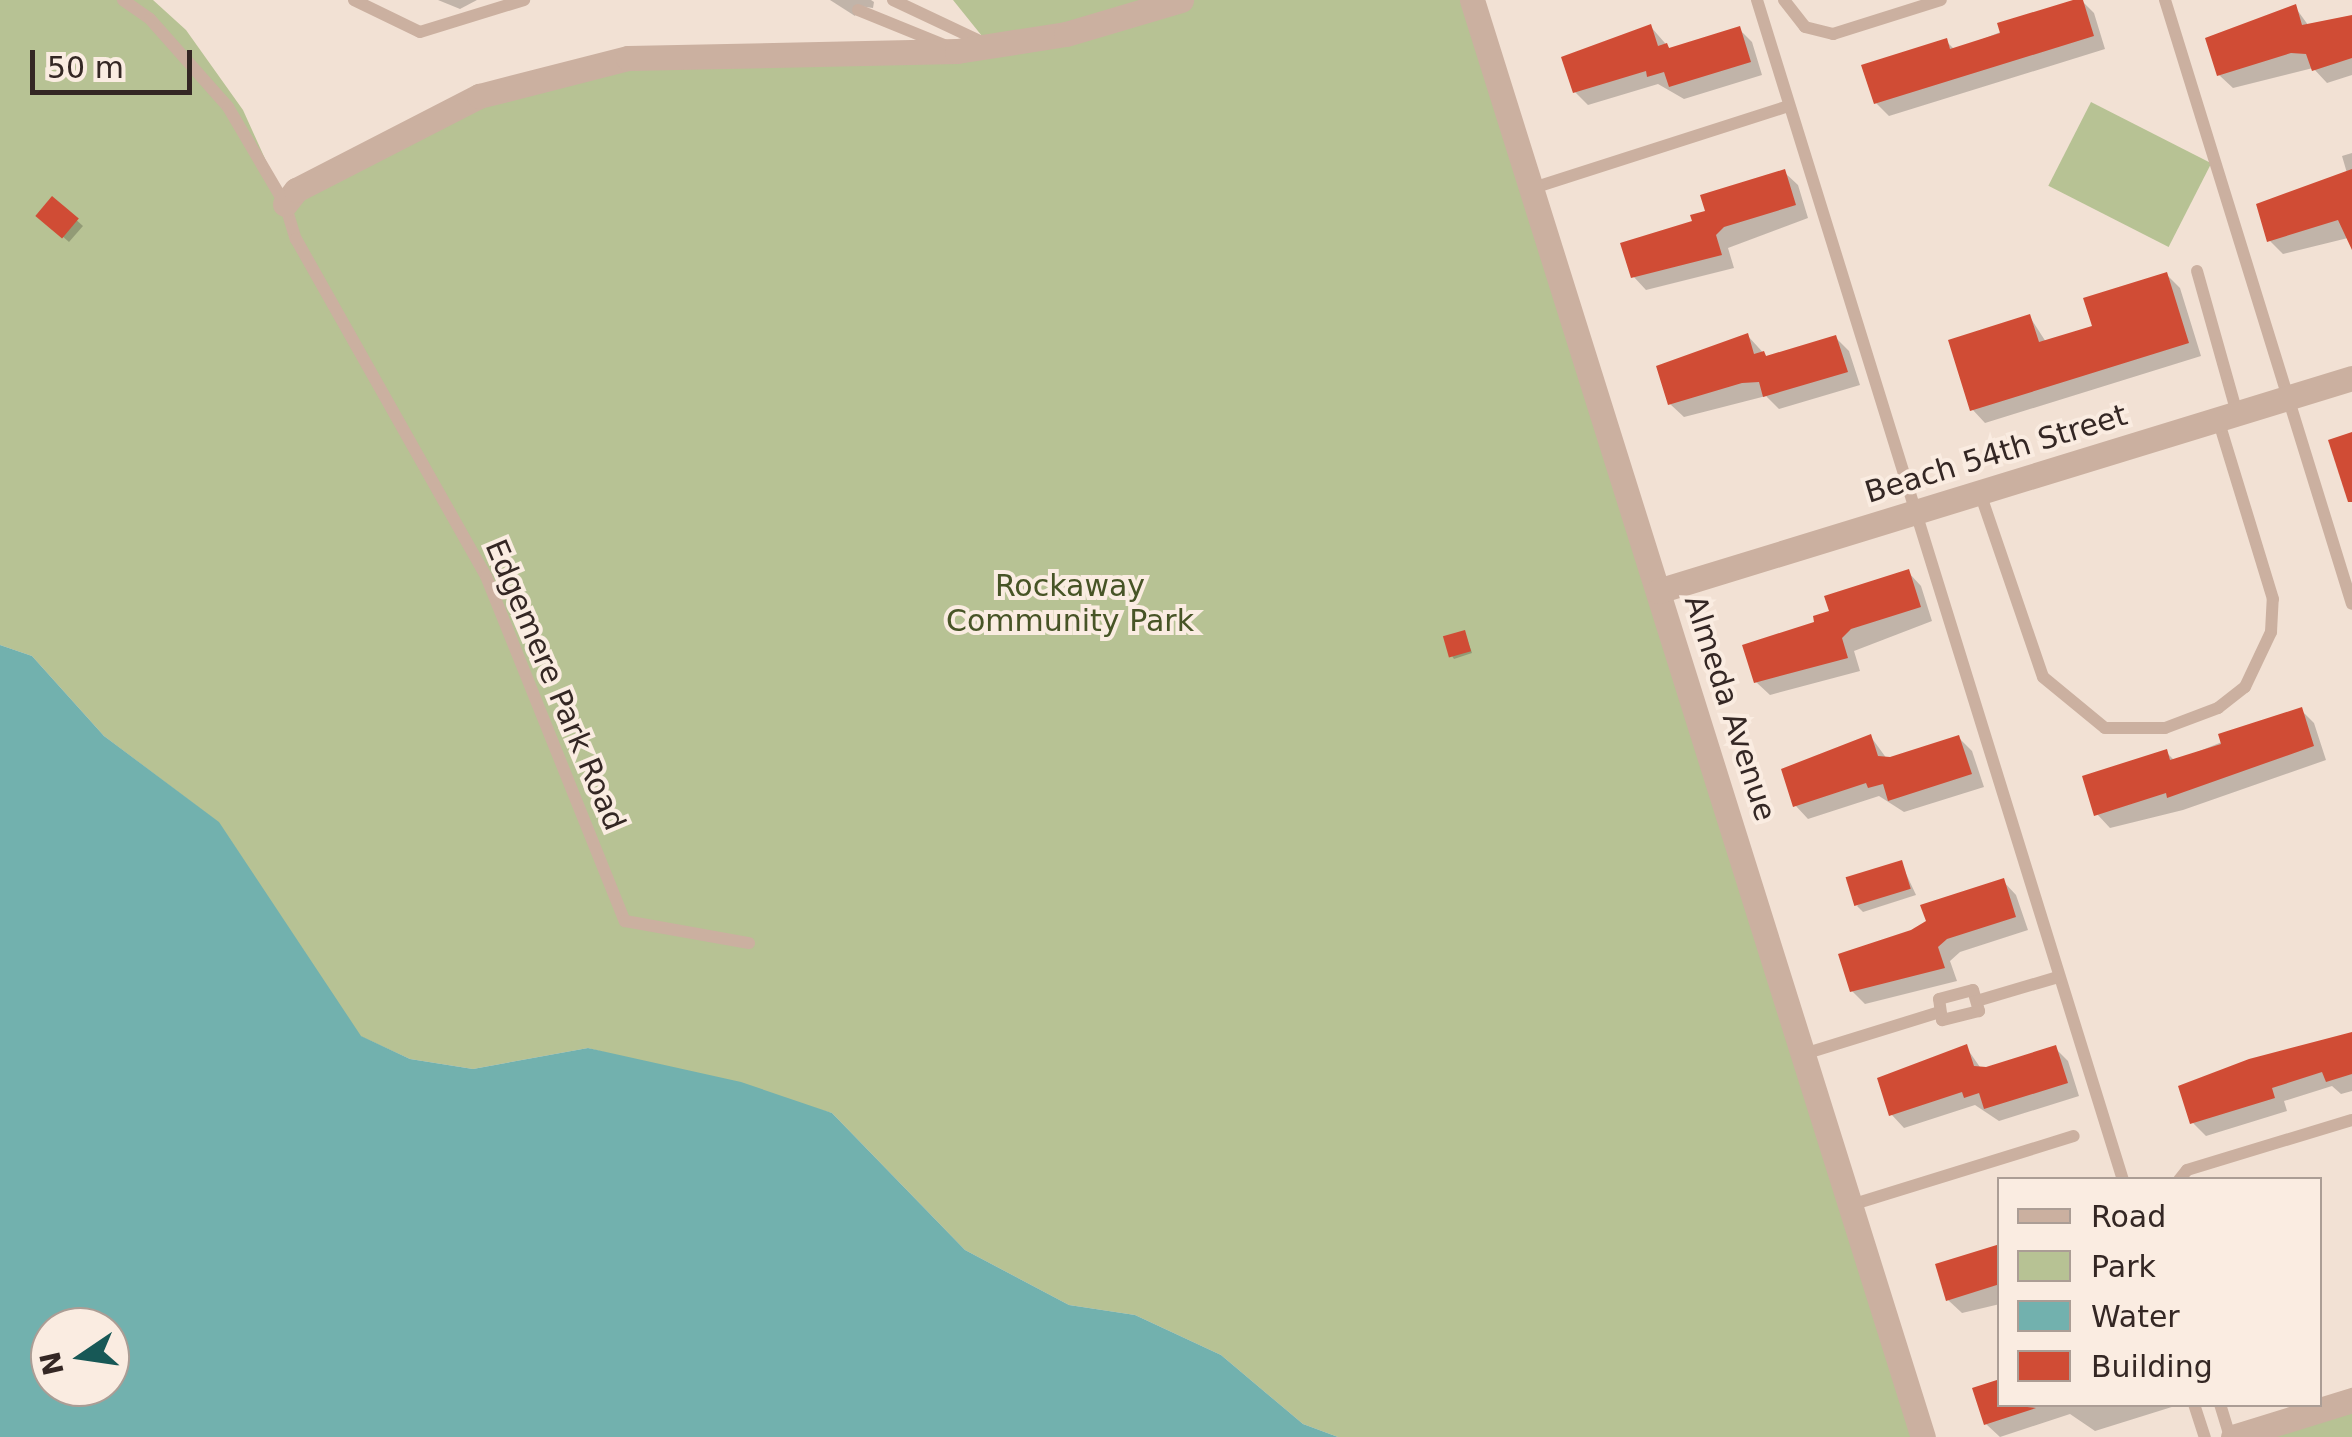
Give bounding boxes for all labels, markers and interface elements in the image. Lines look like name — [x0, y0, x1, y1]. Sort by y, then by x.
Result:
scale bar — [35, 30, 198, 92]
text: 50 m — [47, 50, 124, 85]
street label: Beach 54th Street — [1861, 397, 2131, 511]
street label: Edgemere Park Road — [477, 534, 633, 836]
park label: Rockaway Community Park — [946, 568, 1194, 638]
street label: Almeda Avenue — [1677, 591, 1783, 825]
legend — [1997, 1177, 2322, 1407]
text: Road — [2091, 1199, 2166, 1234]
text: Park — [2091, 1249, 2156, 1284]
text: Water — [2091, 1299, 2180, 1334]
north arrow — [30, 1307, 130, 1407]
text: N — [34, 1348, 71, 1379]
text: Building — [2091, 1349, 2213, 1384]

